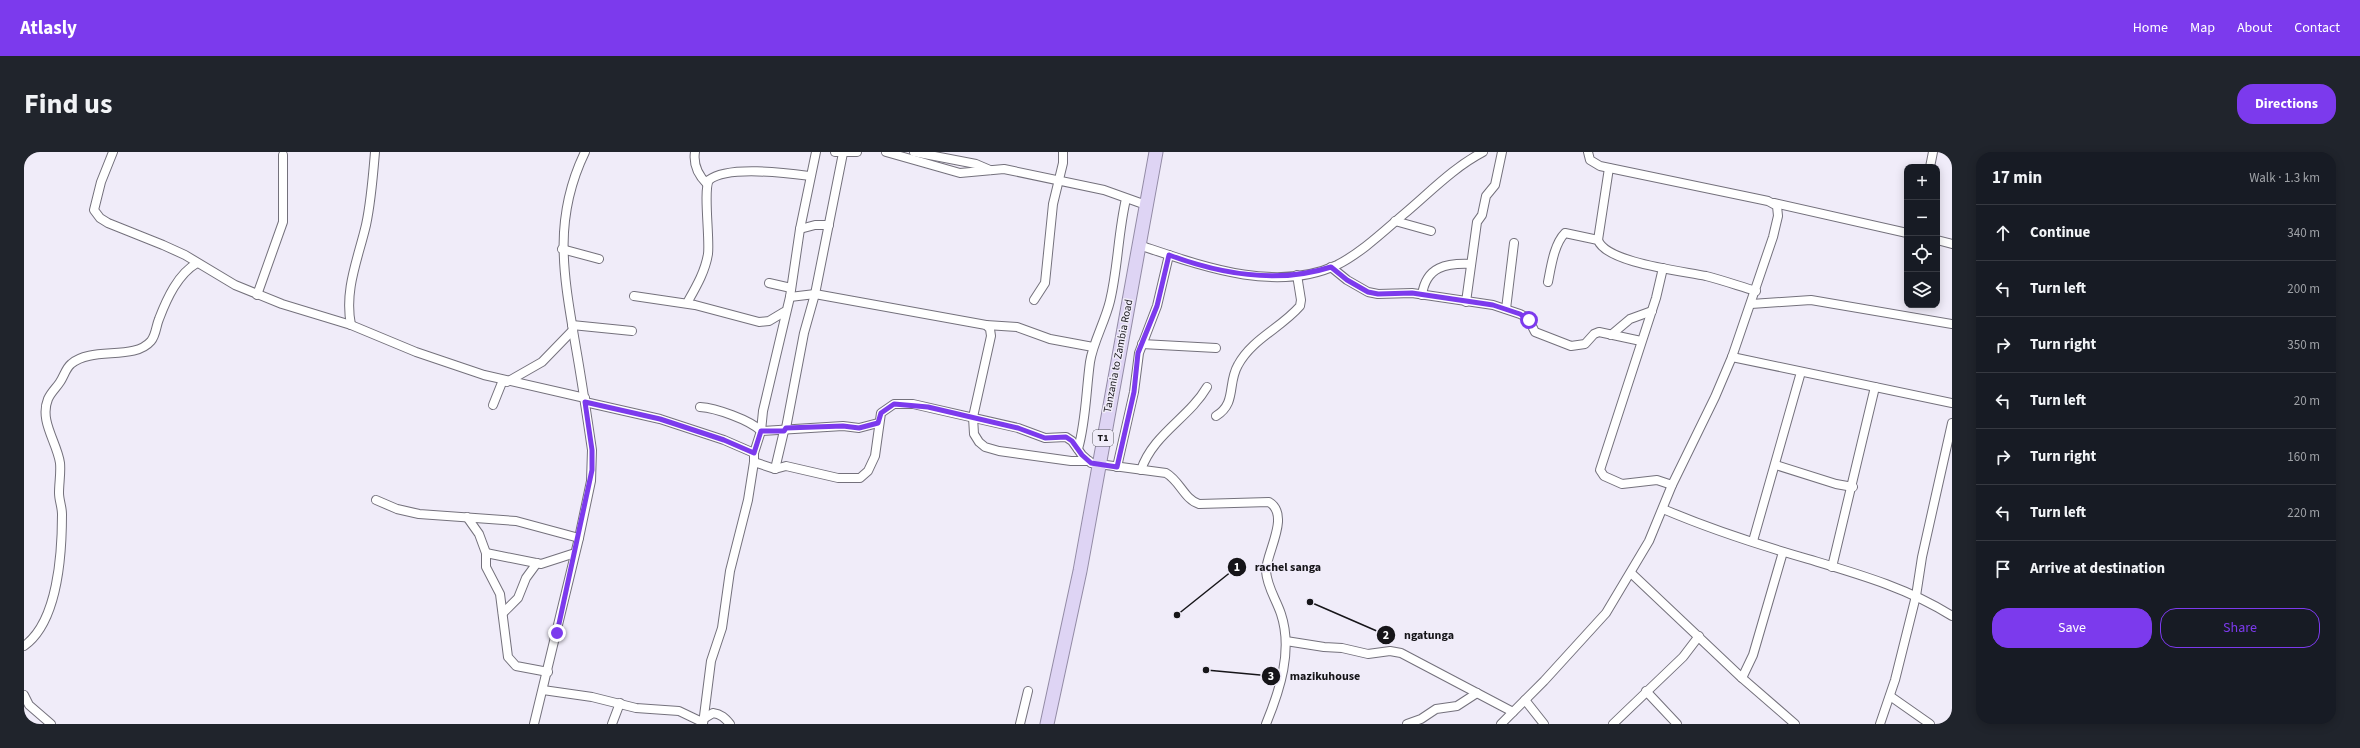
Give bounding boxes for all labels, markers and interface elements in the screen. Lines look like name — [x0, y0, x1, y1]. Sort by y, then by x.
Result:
text: Atlasly — [20, 15, 77, 42]
text: Home — [2133, 18, 2168, 38]
text: Map — [2190, 18, 2215, 38]
text: About — [2237, 18, 2272, 38]
text: Contact — [2294, 18, 2340, 38]
text: Find us — [24, 84, 112, 124]
button: Directions — [2237, 84, 2336, 124]
map controls — [1904, 164, 1940, 308]
button: + — [1904, 164, 1940, 200]
text: 17 min — [1992, 166, 2042, 190]
text: Walk · 1.3 km — [2249, 169, 2320, 187]
button: − — [1904, 200, 1940, 236]
icon: ahead — [1992, 222, 2014, 244]
text: Continue — [2030, 222, 2090, 243]
text: 340 m — [2287, 224, 2320, 242]
button: locate — [1904, 236, 1940, 272]
button: layers — [1904, 272, 1940, 308]
icon: left — [1992, 278, 2014, 300]
text: Turn left — [2030, 278, 2086, 299]
text: 200 m — [2287, 280, 2320, 298]
street label: Tanzania to Zambia Road — [1100, 298, 1136, 414]
route start — [1520, 311, 1538, 329]
icon: right — [1992, 334, 2014, 356]
text: Turn right — [2030, 334, 2096, 355]
text: 350 m — [2287, 336, 2320, 354]
icon: left — [1992, 390, 2014, 412]
text: Turn left — [2030, 390, 2086, 411]
text: 20 m — [2294, 392, 2320, 410]
road number: T1 — [1093, 430, 1113, 446]
icon: right — [1992, 446, 2014, 468]
text: Turn right — [2030, 446, 2096, 467]
text: 160 m — [2287, 448, 2320, 466]
icon: left — [1992, 502, 2014, 524]
text: Turn left — [2030, 502, 2086, 523]
text: 220 m — [2287, 504, 2320, 522]
callout: rachel sanga — [1227, 555, 1330, 579]
icon: arrive — [1992, 558, 2014, 580]
text: Arrive at destination — [2030, 558, 2165, 579]
text: 1 — [1234, 559, 1240, 576]
text: rachel sanga — [1255, 559, 1321, 576]
button: Save — [1992, 608, 2152, 648]
button: Share — [2160, 608, 2320, 648]
callout: ngatunga — [1376, 623, 1462, 647]
route end — [548, 624, 566, 642]
text: 2 — [1383, 627, 1389, 644]
text: ngatunga — [1404, 627, 1454, 644]
callout: mazikuhouse — [1261, 664, 1368, 688]
text: 3 — [1268, 668, 1274, 685]
text: mazikuhouse — [1290, 668, 1360, 685]

